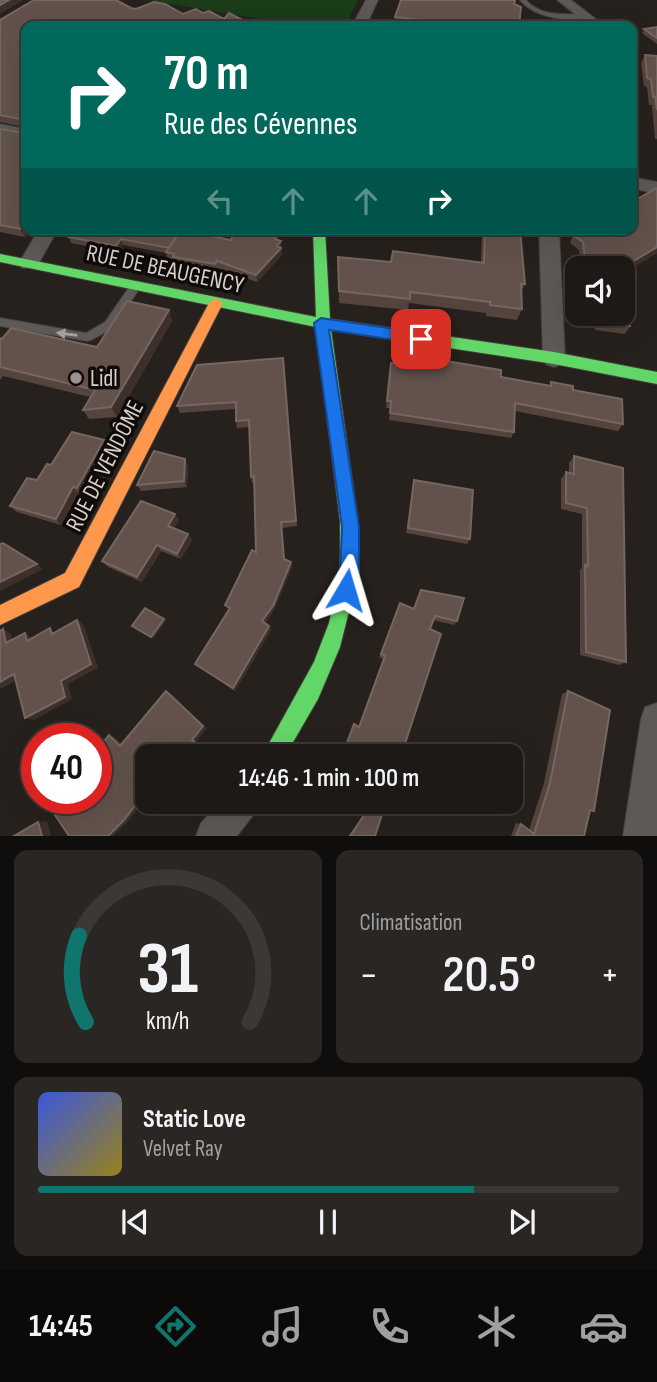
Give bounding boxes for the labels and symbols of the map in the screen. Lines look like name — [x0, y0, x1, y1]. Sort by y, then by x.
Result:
street label: RUE DE BEAUGENCY — [84, 238, 246, 300]
pin — [391, 309, 451, 369]
one-way arrow — [56, 329, 78, 340]
place label: Lidl — [90, 364, 118, 393]
marker: Lidl — [68, 370, 84, 386]
street label: RUE DE VENDÔME — [60, 396, 150, 536]
position arrow — [309, 553, 383, 627]
speed limit sign: 40 — [21, 723, 112, 814]

